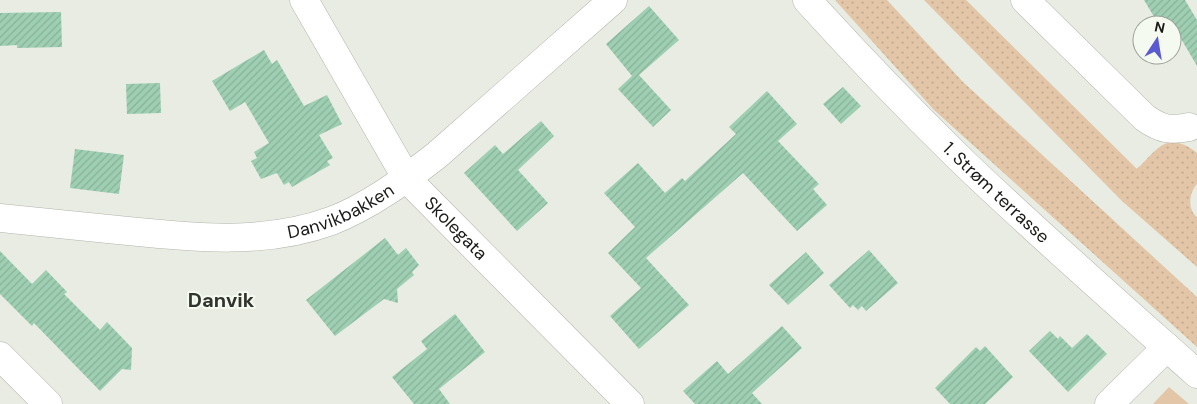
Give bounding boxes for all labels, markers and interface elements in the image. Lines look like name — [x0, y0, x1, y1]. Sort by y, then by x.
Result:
north arrow — [1132, 15, 1182, 65]
text: N — [1153, 17, 1167, 37]
street label: 1. Strøm terrasse — [938, 137, 1055, 249]
street label: Danvikbakken — [285, 178, 399, 244]
street label: Skolegata — [419, 191, 493, 265]
district label: Danvik — [188, 287, 255, 313]

